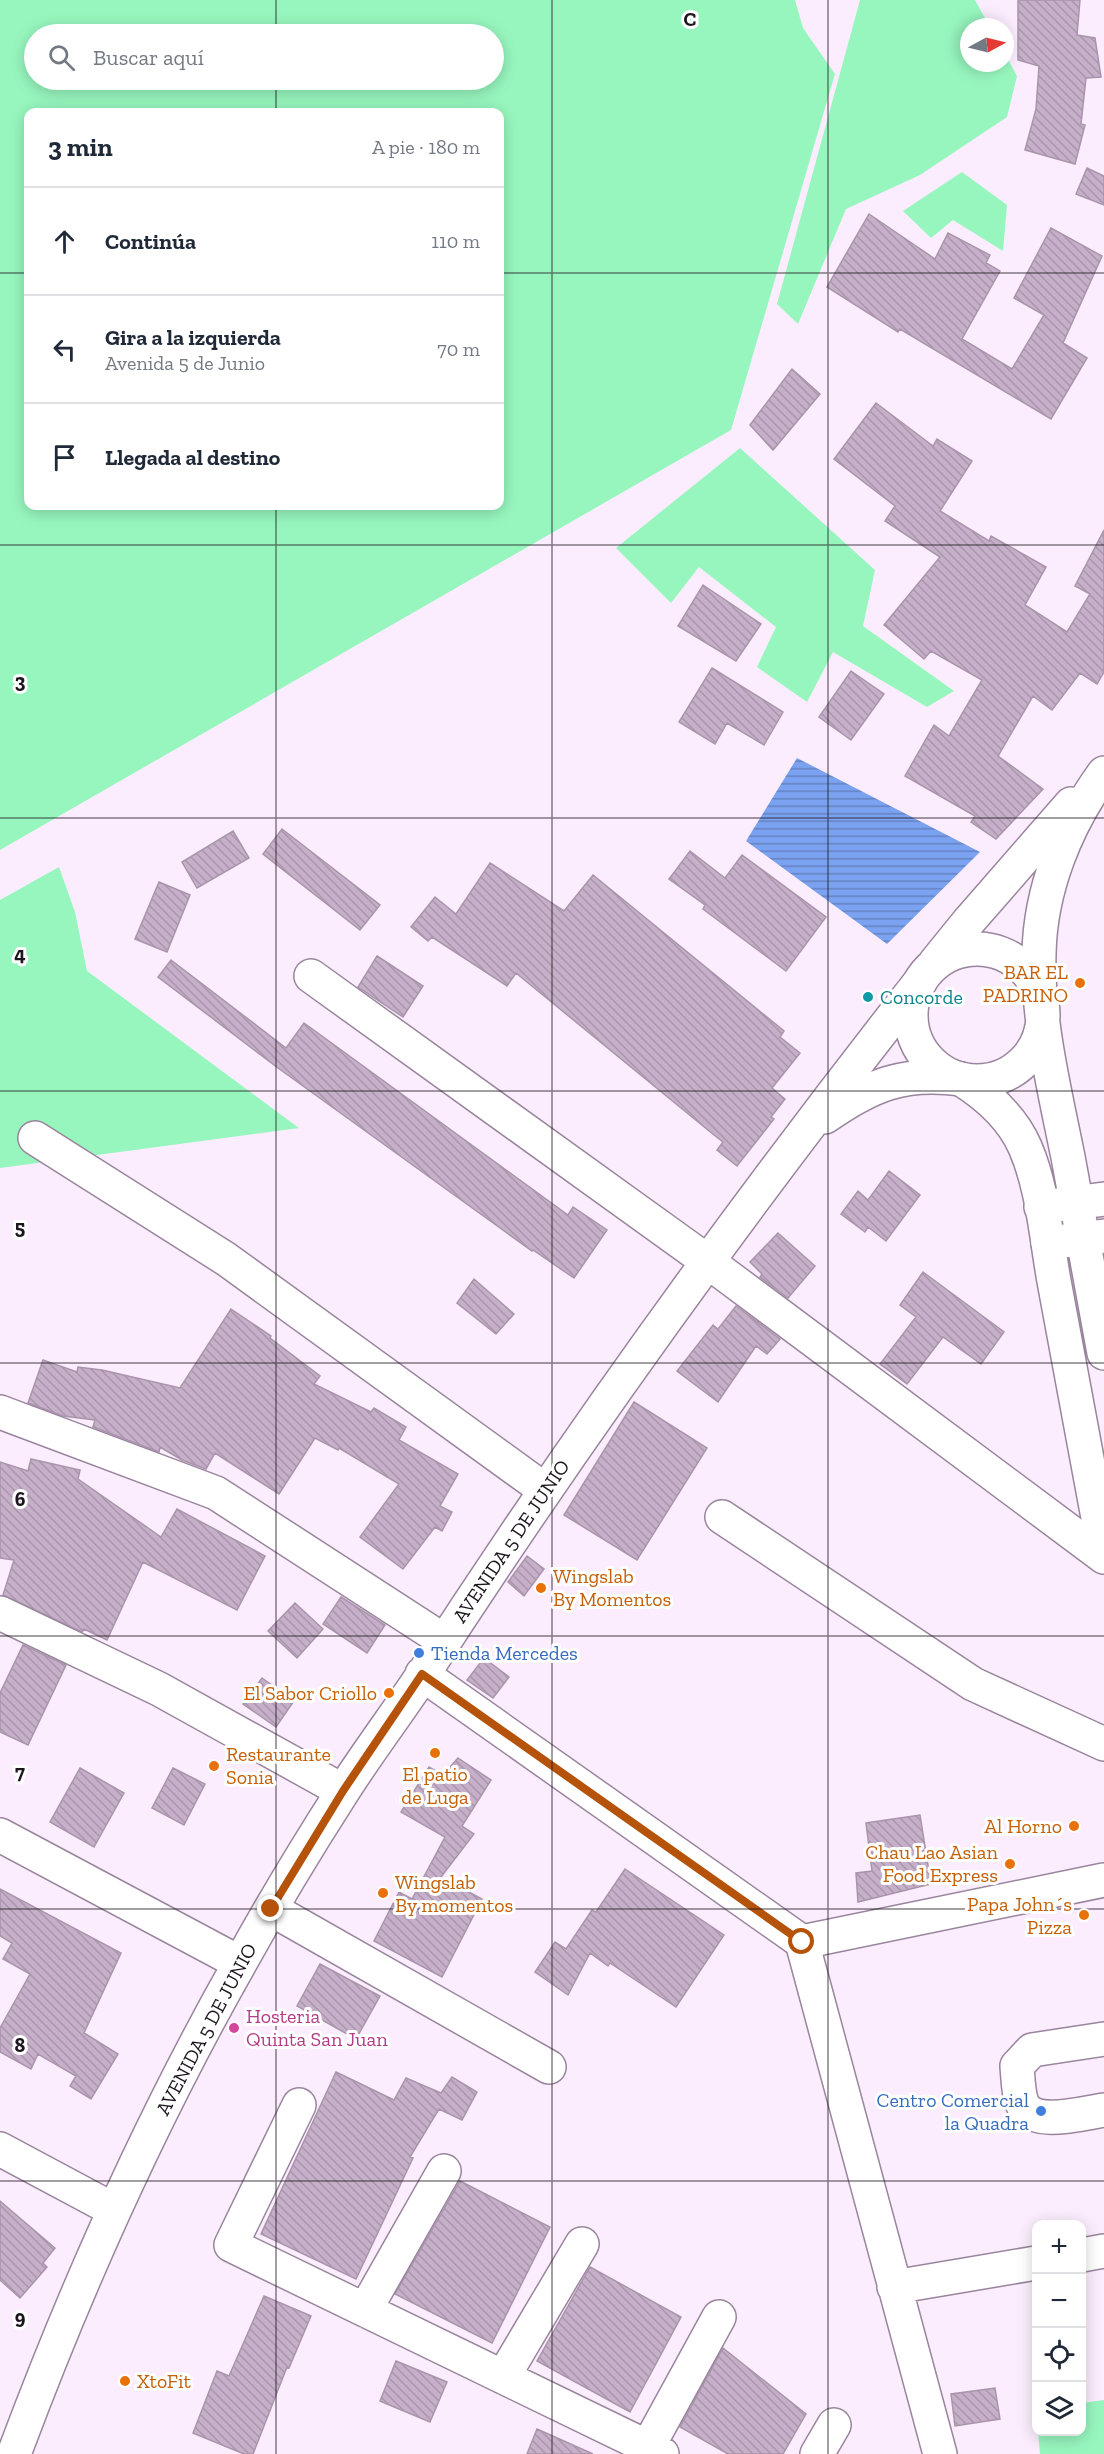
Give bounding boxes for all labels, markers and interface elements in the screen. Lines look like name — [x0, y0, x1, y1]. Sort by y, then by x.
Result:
text: C — [684, 7, 697, 31]
north arrow — [960, 18, 1014, 72]
search box — [24, 24, 504, 90]
icon: search — [45, 41, 78, 74]
text: Buscar aquí — [93, 44, 204, 71]
text: 3 min — [48, 131, 113, 163]
text: A pie · 180 m — [372, 135, 480, 159]
icon: ahead — [48, 225, 81, 258]
text: Continúa — [105, 228, 196, 255]
text: 110 m — [431, 229, 480, 253]
text: Gira a la izquierda — [105, 324, 281, 351]
icon: left — [48, 333, 81, 366]
text: 70 m — [437, 337, 480, 361]
text: Avenida 5 de Junio — [105, 351, 265, 375]
icon: arrive — [48, 441, 81, 474]
text: Llegada al destino — [105, 444, 280, 471]
text: 3 — [15, 669, 26, 693]
text: 4 — [14, 942, 26, 966]
place label: BAR EL PADRINO — [983, 960, 1068, 1007]
marker: BAR EL PADRINO — [1073, 976, 1087, 990]
place label: Concorde — [880, 985, 963, 1009]
marker: Concorde — [861, 990, 875, 1004]
text: 5 — [15, 1215, 25, 1239]
street label: AVENIDA 5 DE JUNIO — [448, 1455, 574, 1627]
text: 6 — [15, 1487, 26, 1511]
place label: Wingslab By Momentos — [553, 1564, 671, 1611]
marker: Wingslab By Momentos — [534, 1581, 548, 1595]
place label: Tienda Mercedes — [431, 1641, 578, 1665]
marker: Tienda Mercedes — [412, 1646, 426, 1660]
place label: El Sabor Criollo — [243, 1681, 377, 1705]
marker: El Sabor Criollo — [382, 1686, 396, 1700]
place label: Restaurante Sonia — [226, 1742, 331, 1789]
marker: El patio de Luga — [428, 1746, 442, 1760]
marker: Restaurante Sonia — [207, 1759, 221, 1773]
text: 7 — [15, 1760, 25, 1784]
place label: El patio de Luga — [401, 1762, 469, 1809]
place label: Al Horno — [984, 1814, 1062, 1838]
marker: Al Horno — [1067, 1819, 1081, 1833]
place label: Chau Lao Asian Food Express — [865, 1840, 999, 1887]
marker: Chau Lao Asian Food Express — [1003, 1857, 1017, 1871]
place label: Wingslab By momentos — [395, 1870, 513, 1917]
marker: Wingslab By momentos — [376, 1886, 390, 1900]
place label: Papa John´s Pizza — [967, 1892, 1072, 1939]
route end — [257, 1895, 283, 1921]
marker: Papa John´s Pizza — [1077, 1908, 1091, 1922]
route start — [788, 1928, 814, 1954]
street label: AVENIDA 5 DE JUNIO — [150, 1939, 262, 2119]
place label: Hosteria Quinta San Juan — [246, 2004, 388, 2051]
marker: Hosteria Quinta San Juan — [227, 2021, 241, 2035]
text: 8 — [15, 2033, 26, 2057]
place label: Centro Comercial la Quadra — [877, 2088, 1029, 2135]
marker: Centro Comercial la Quadra — [1034, 2104, 1048, 2118]
map controls — [1032, 2220, 1086, 2436]
button: + — [1032, 2220, 1086, 2274]
button: − — [1032, 2274, 1086, 2328]
text: 9 — [15, 2305, 26, 2329]
button: locate — [1032, 2328, 1086, 2382]
place label: XtoFit — [137, 2369, 191, 2393]
marker: XtoFit — [118, 2374, 132, 2388]
button: layers — [1032, 2382, 1086, 2436]

